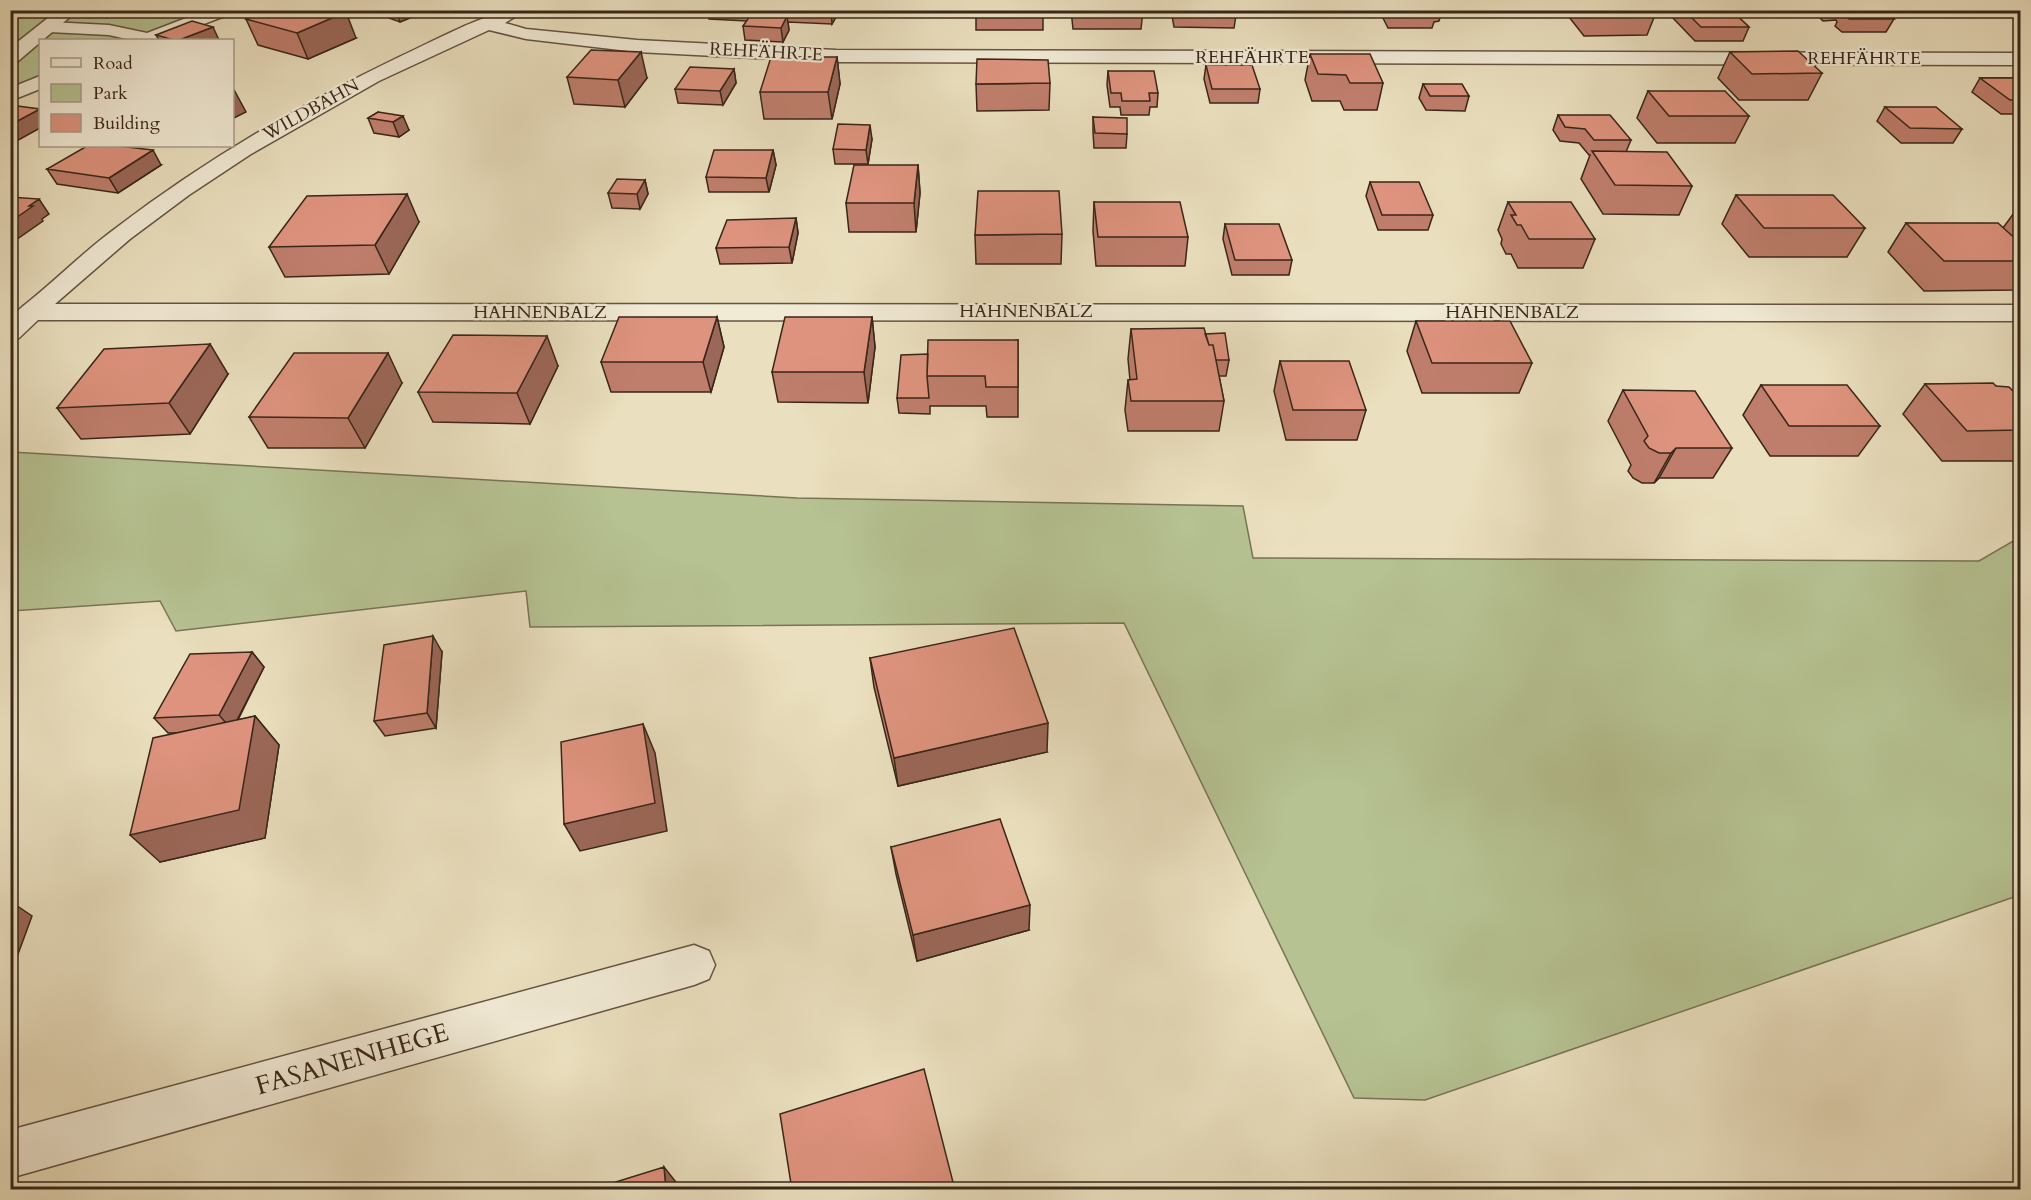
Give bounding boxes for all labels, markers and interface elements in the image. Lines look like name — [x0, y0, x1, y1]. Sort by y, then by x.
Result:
street label: REHFÄHRTE — [709, 37, 823, 67]
legend — [39, 39, 234, 147]
street label: REHFÄHRTE — [1195, 45, 1309, 70]
street label: REHFÄHRTE — [1807, 46, 1921, 71]
text: Road — [93, 51, 133, 76]
street label: WILDBAHN — [257, 73, 364, 147]
text: Park — [93, 81, 128, 106]
text: Building — [93, 111, 161, 136]
street label: HAHNENBALZ — [959, 299, 1093, 324]
street label: HAHNENBALZ — [473, 300, 607, 325]
street label: HAHNENBALZ — [1445, 300, 1579, 325]
street label: FASANENHEGE — [251, 1015, 453, 1103]

